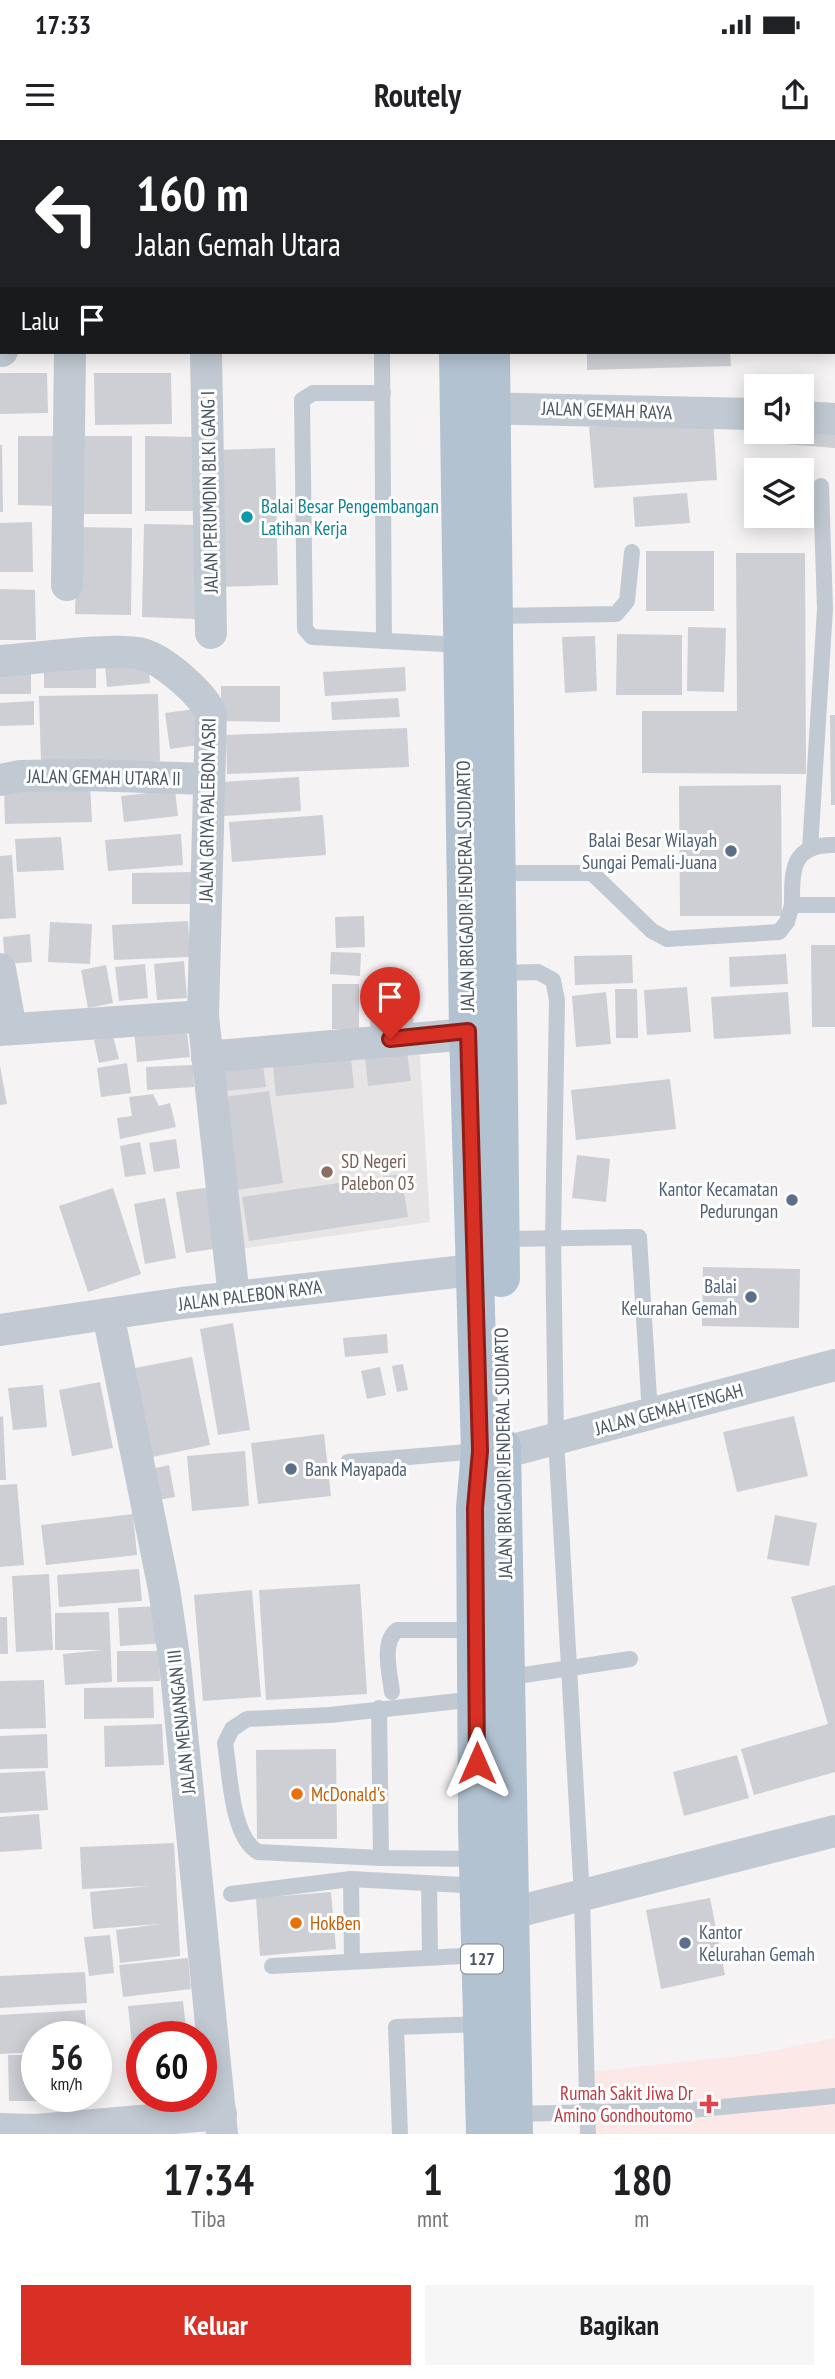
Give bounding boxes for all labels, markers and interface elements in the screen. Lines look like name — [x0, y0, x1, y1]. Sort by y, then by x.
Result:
text: 17:33 — [35, 8, 91, 41]
text: Routely — [374, 74, 461, 116]
icon: menu — [21, 76, 59, 114]
icon: share — [776, 76, 814, 114]
text: 160 m — [136, 161, 249, 225]
icon: left — [21, 168, 112, 259]
text: Jalan Gemah Utara — [136, 223, 341, 265]
icon: arrive — [73, 301, 111, 339]
text: Lalu — [21, 304, 59, 337]
map controls — [744, 374, 814, 528]
button: sound — [744, 374, 814, 444]
street label: JALAN PERUMDIN BLKI GANG I — [195, 391, 223, 594]
street label: JALAN GEMAH RAYA — [540, 396, 673, 424]
button: layers — [744, 458, 814, 528]
place label: Balai Besar Pengembangan Latihan Kerja — [261, 494, 439, 540]
marker: Balai Besar Pengembangan Latihan Kerja — [239, 509, 255, 525]
street label: JALAN GRIYA PALEBON ASRI — [193, 718, 221, 903]
street label: JALAN BRIGADIR JENDERAL SUDIARTO — [451, 760, 479, 1013]
street label: JALAN GEMAH UTARA II — [26, 764, 181, 790]
place label: Balai Besar Wilayah Sungai Pemali-Juana — [582, 828, 717, 874]
marker: Balai Besar Wilayah Sungai Pemali-Juana — [723, 843, 739, 859]
pin — [360, 967, 420, 1039]
icon: arrive — [371, 978, 409, 1016]
place label: SD Negeri Palebon 03 — [341, 1149, 415, 1195]
marker: SD Negeri Palebon 03 — [319, 1164, 335, 1180]
place label: Kantor Kecamatan Pedurungan — [659, 1177, 778, 1223]
marker: Kantor Kecamatan Pedurungan — [784, 1192, 800, 1208]
street label: JALAN PALEBON RAYA — [176, 1274, 323, 1316]
place label: Balai Kelurahan Gemah — [621, 1274, 737, 1320]
marker: Balai Kelurahan Gemah — [743, 1289, 759, 1305]
street label: JALAN BRIGADIR JENDERAL SUDIARTO — [489, 1327, 517, 1580]
street label: JALAN GEMAH TENGAH — [591, 1378, 746, 1441]
place label: Bank Mayapada — [305, 1457, 407, 1481]
marker: Bank Mayapada — [283, 1461, 299, 1477]
street label: JALAN MENJANGAN III — [161, 1649, 201, 1796]
position arrow — [440, 1726, 514, 1800]
place label: McDonald's — [311, 1782, 386, 1806]
marker: McDonald's — [289, 1786, 305, 1802]
place label: HokBen — [310, 1911, 361, 1935]
marker: HokBen — [288, 1915, 304, 1931]
place label: Kantor Kelurahan Gemah — [699, 1920, 815, 1966]
marker: Kantor Kelurahan Gemah — [677, 1935, 693, 1951]
road number: 127 — [461, 1944, 503, 1973]
speed limit sign: 60 — [126, 2021, 217, 2112]
text: 56 — [50, 2034, 83, 2080]
text: km/h — [51, 2072, 82, 2095]
place label: Rumah Sakit Jiwa Dr Amino Gondhoutomo — [554, 2081, 694, 2127]
marker: Rumah Sakit Jiwa Dr Amino Gondhoutomo — [699, 2094, 719, 2114]
text: 17:34 — [163, 2152, 254, 2207]
text: 1 — [423, 2152, 443, 2207]
text: 180 — [612, 2152, 672, 2207]
text: Tiba — [191, 2204, 226, 2233]
text: mnt — [417, 2204, 449, 2233]
text: m — [634, 2204, 649, 2233]
button: Keluar — [21, 2285, 411, 2365]
button: Bagikan — [425, 2285, 814, 2365]

